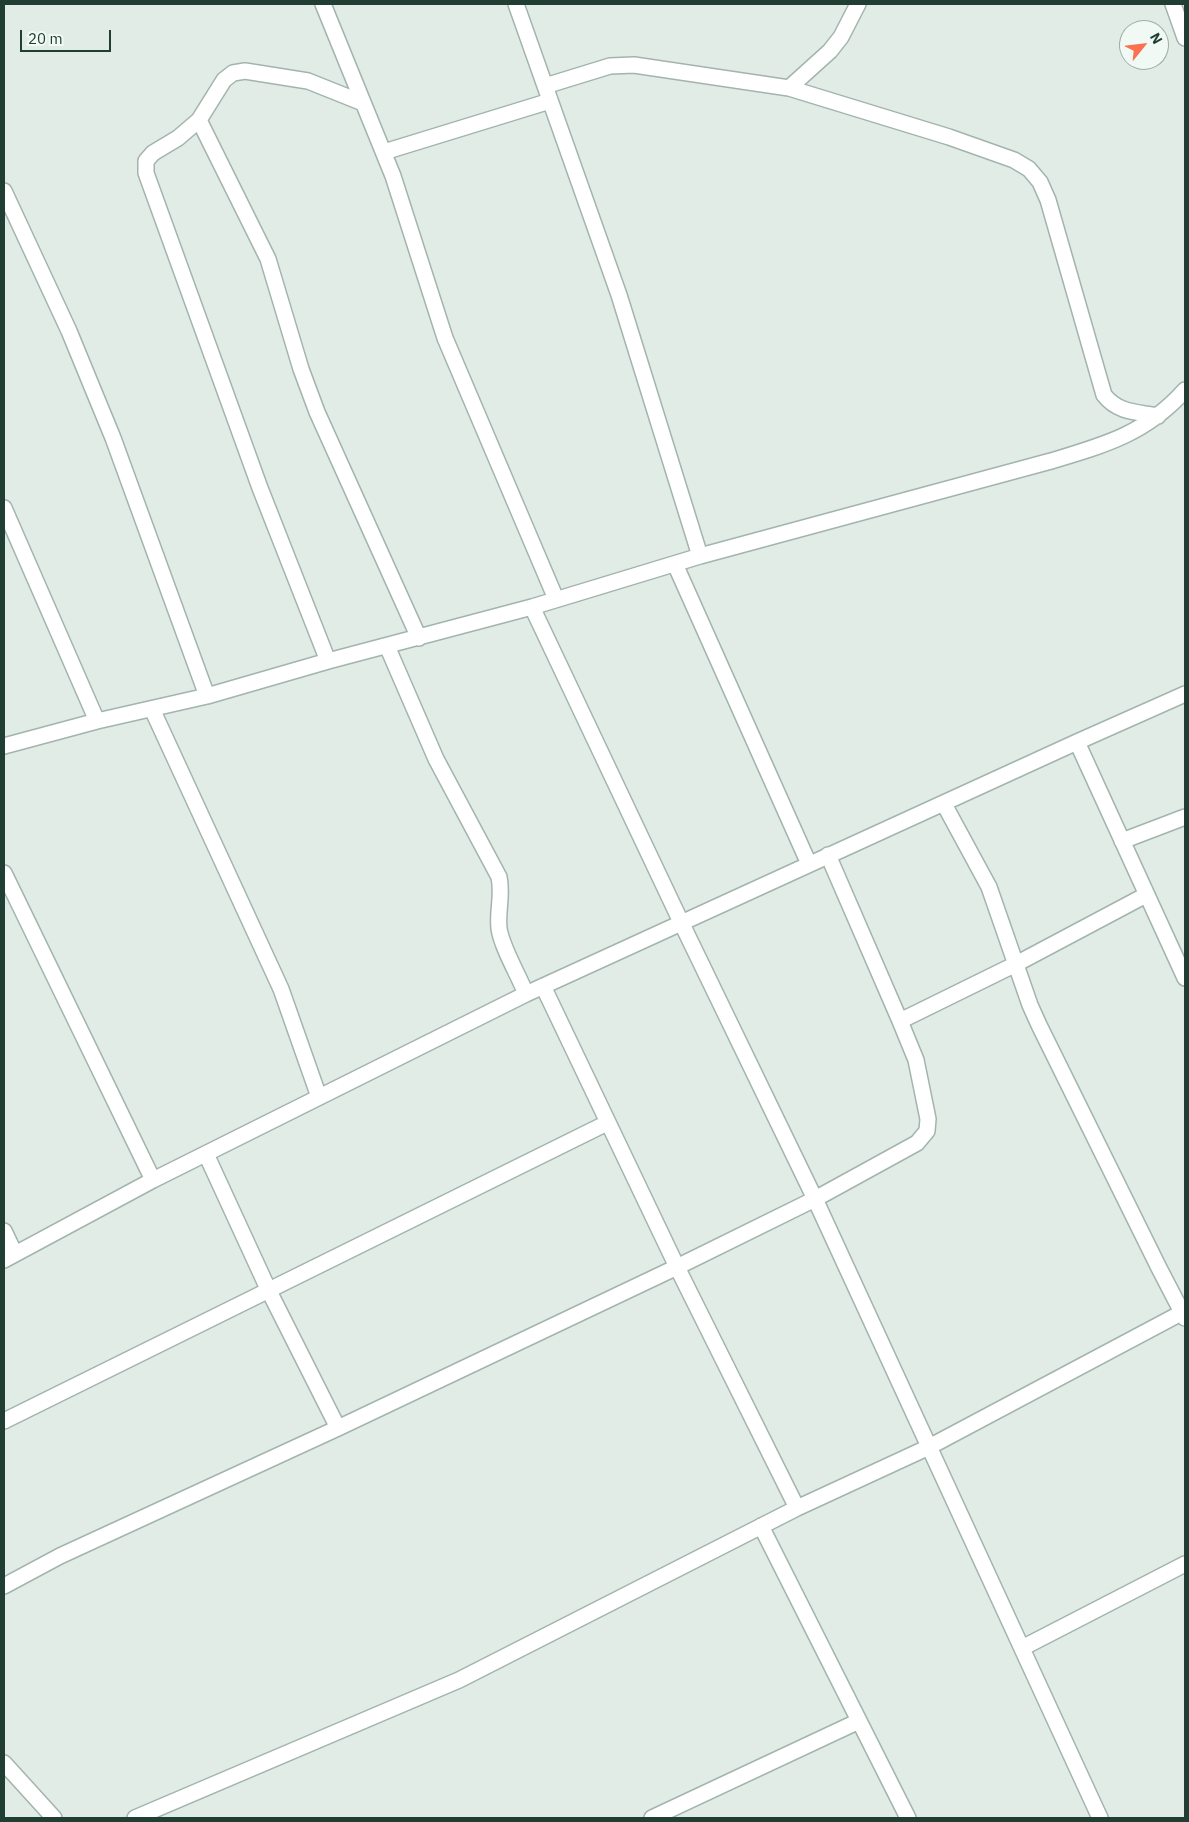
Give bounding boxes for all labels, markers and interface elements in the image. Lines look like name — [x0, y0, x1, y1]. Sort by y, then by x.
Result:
scale bar — [22, 20, 114, 52]
north arrow — [1119, 20, 1169, 70]
text: 20 m — [28, 29, 63, 48]
text: N — [1146, 29, 1167, 47]

